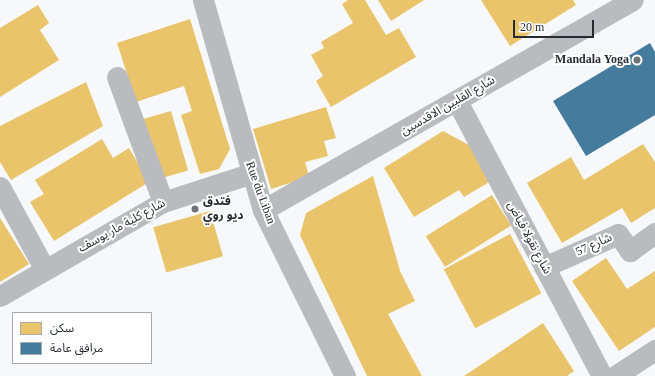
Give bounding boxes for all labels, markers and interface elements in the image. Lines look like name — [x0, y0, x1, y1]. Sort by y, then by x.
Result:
scale bar — [515, 12, 596, 38]
text: 20 m — [520, 20, 544, 34]
place label: Mandala Yoga — [555, 53, 629, 67]
marker: Mandala Yoga — [632, 55, 642, 65]
street label: شارع القلبين الاقدسين — [398, 73, 498, 139]
street label: Rue du Liban — [242, 160, 278, 226]
place label: فتدق ديو روي — [203, 195, 244, 223]
street label: شارع كلية مار يوسف — [76, 196, 168, 256]
street label: شارع نقولا فياض — [504, 199, 554, 277]
marker: فتدق ديو روي — [190, 204, 200, 214]
street label: شارع 57 — [574, 231, 614, 259]
legend — [12, 312, 152, 364]
text: سكن — [50, 321, 74, 335]
text: مرافق عامة — [50, 341, 103, 355]

